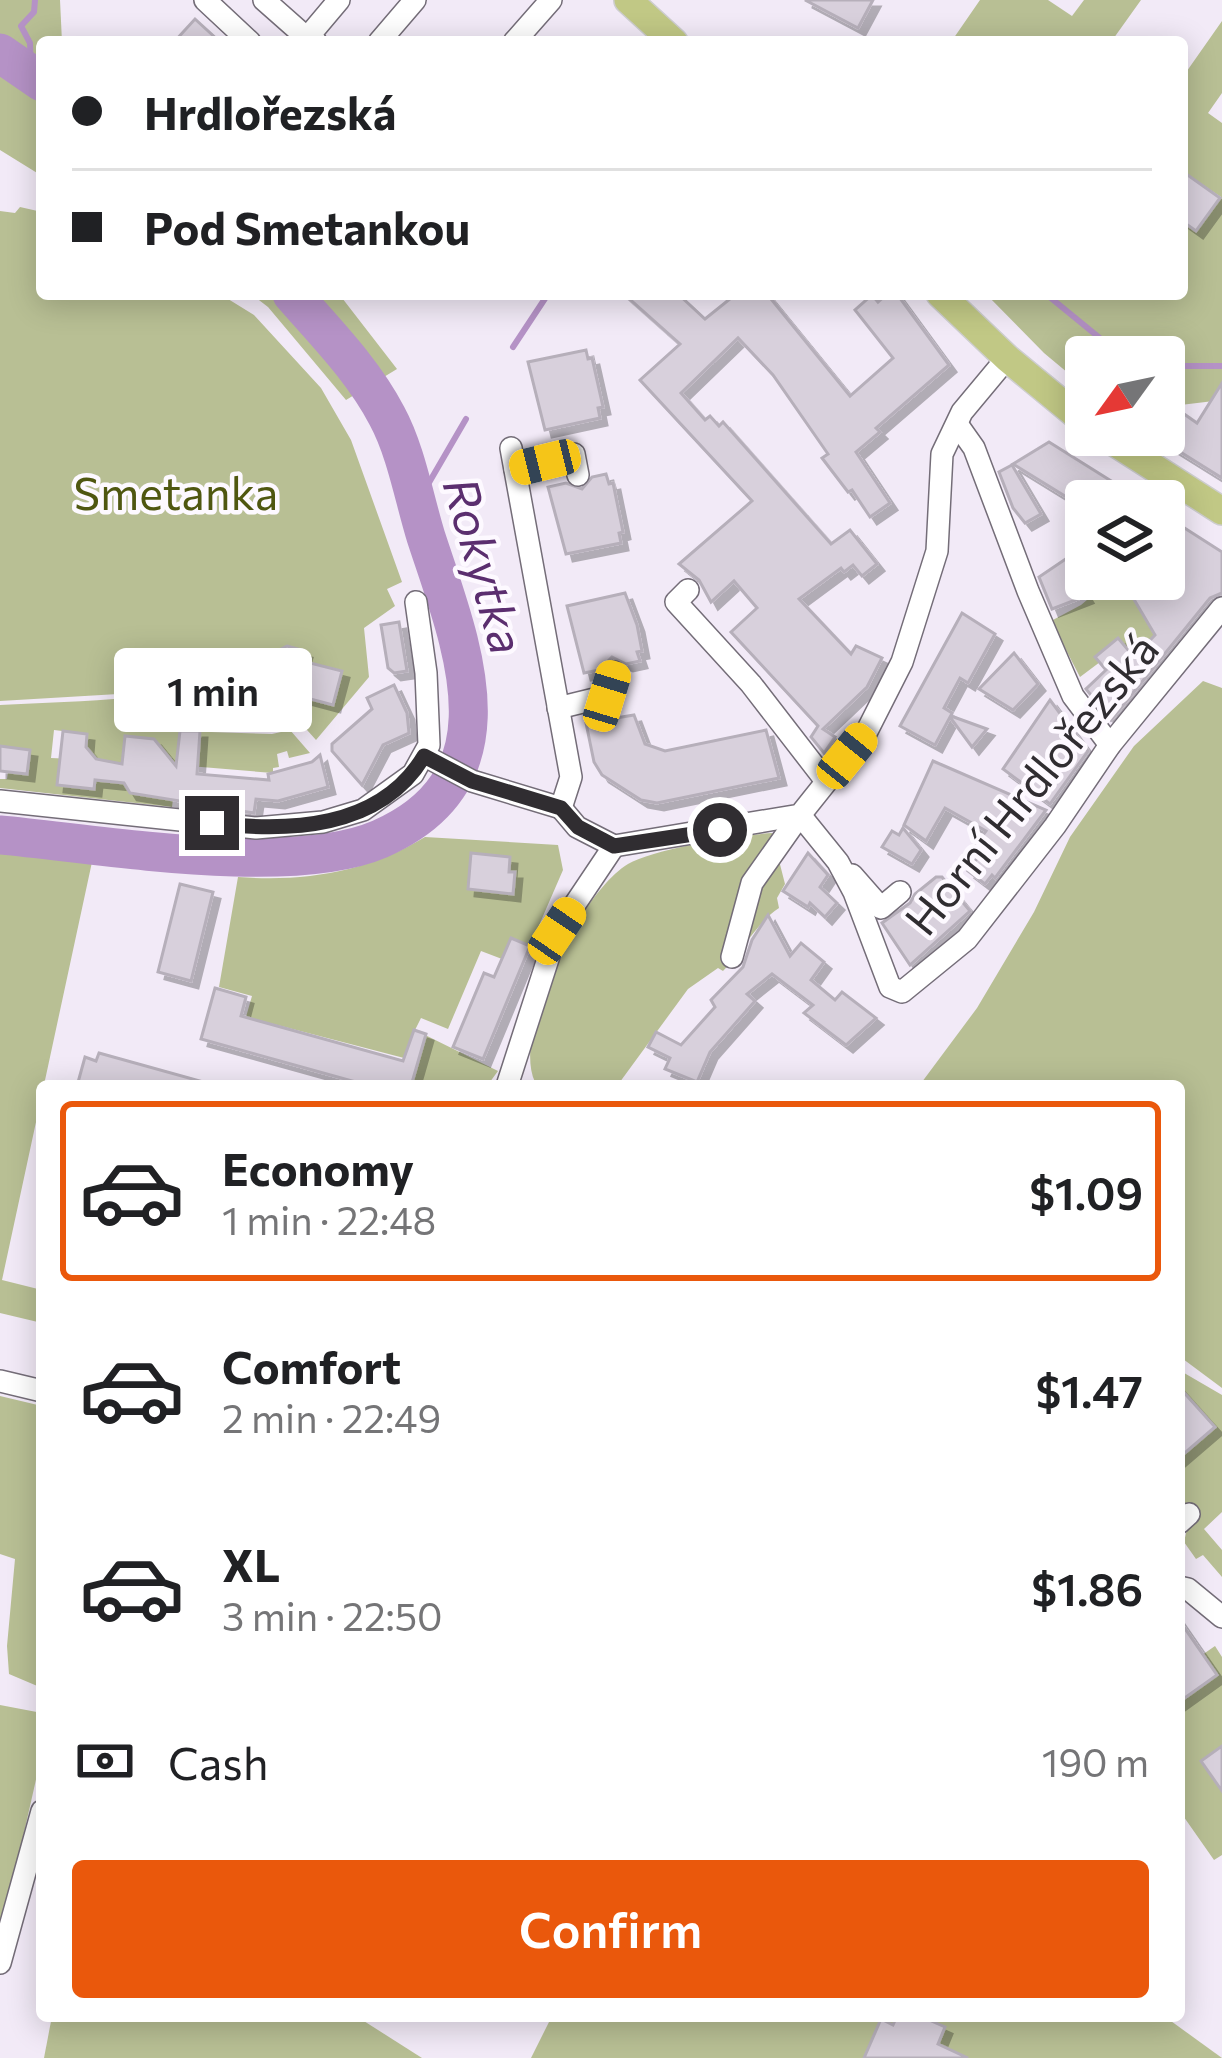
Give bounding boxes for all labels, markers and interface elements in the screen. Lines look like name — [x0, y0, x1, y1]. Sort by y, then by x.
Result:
text: Hrdlořezská — [144, 84, 396, 139]
text: Pod Smetankou — [144, 199, 470, 254]
north arrow — [1065, 336, 1185, 456]
map controls — [1065, 336, 1185, 600]
car — [506, 436, 584, 488]
park label: Smetanka — [74, 464, 278, 519]
water label: Rokytka — [433, 470, 539, 660]
button: layers — [1065, 480, 1185, 600]
street label: Horní Hrdlořezská — [892, 621, 1168, 945]
callout: 1 min — [113, 649, 311, 733]
car — [579, 656, 635, 736]
text: 1 min — [167, 666, 259, 714]
car — [810, 717, 884, 795]
route end — [185, 796, 239, 850]
route start — [693, 803, 747, 857]
car — [522, 891, 592, 971]
icon: car — [78, 1137, 186, 1245]
text: Economy — [222, 1140, 414, 1195]
text: $1.09 — [1029, 1164, 1143, 1219]
text: 1 min · 22:48 — [222, 1195, 436, 1243]
icon: car — [78, 1335, 186, 1443]
text: Comfort — [222, 1338, 401, 1393]
text: $1.47 — [1035, 1362, 1143, 1417]
text: 2 min · 22:49 — [222, 1393, 441, 1441]
icon: car — [78, 1533, 186, 1641]
text: XL — [222, 1536, 280, 1591]
text: $1.86 — [1031, 1560, 1143, 1615]
text: 3 min · 22:50 — [222, 1591, 443, 1639]
icon: cash — [72, 1728, 138, 1794]
text: Cash — [168, 1734, 269, 1789]
text: 190 m — [1042, 1737, 1149, 1785]
button: Confirm — [72, 1860, 1149, 1998]

